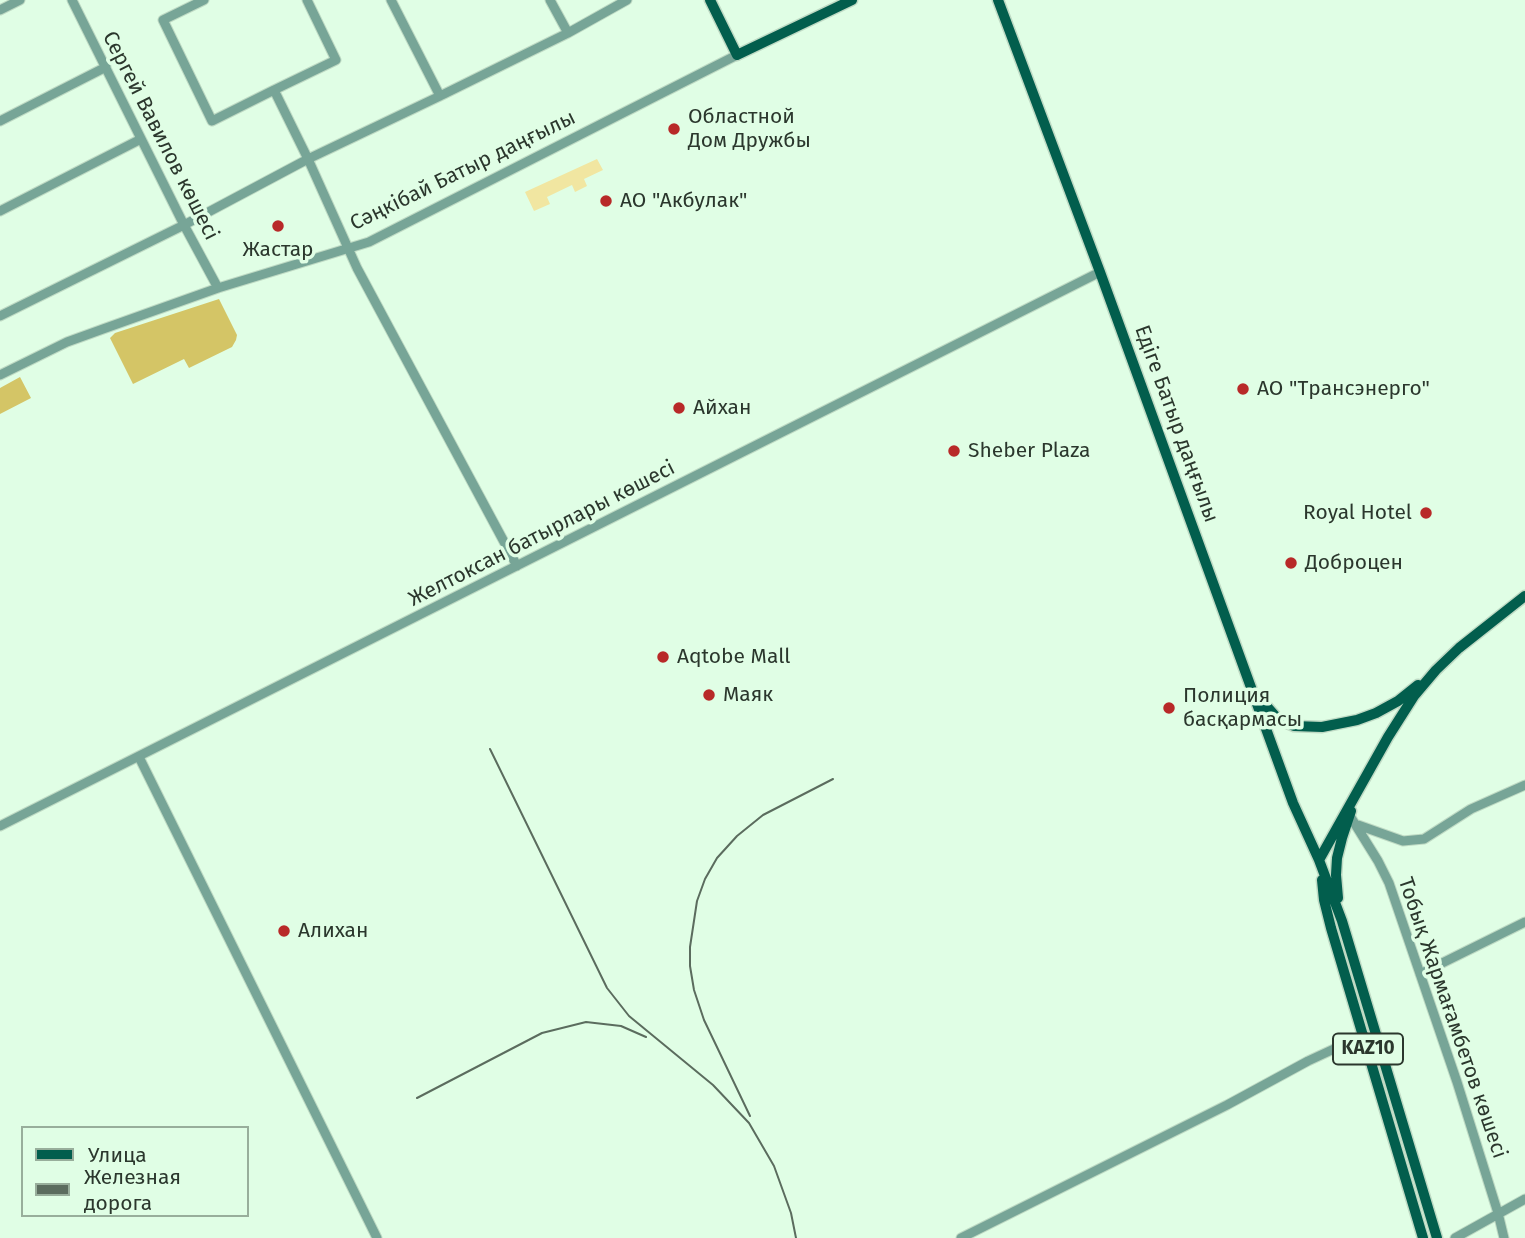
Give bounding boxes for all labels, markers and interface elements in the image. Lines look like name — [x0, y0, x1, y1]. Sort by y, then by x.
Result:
street label: Сергей Вавилов көшесі — [96, 27, 224, 245]
place label: Областной Дом Дружбы — [688, 104, 811, 154]
street label: Сәңкібай Батыр даңғылы — [346, 105, 580, 237]
marker: Областной Дом Дружбы — [666, 121, 682, 137]
place label: АО "Акбулак" — [620, 188, 747, 214]
marker: АО "Акбулак" — [598, 193, 614, 209]
marker: Жастар — [270, 218, 286, 234]
place label: Жастар — [242, 237, 314, 263]
street label: Едіге Батыр даңғылы — [1129, 322, 1223, 526]
place label: АО "Трансэнерго" — [1257, 376, 1430, 402]
marker: АО "Трансэнерго" — [1235, 381, 1251, 397]
place label: Айхан — [693, 395, 751, 421]
marker: Айхан — [671, 400, 687, 416]
place label: Sheber Plaza — [968, 438, 1091, 464]
marker: Sheber Plaza — [946, 443, 962, 459]
street label: Желтоксан батырлары көшесі — [405, 456, 679, 612]
place label: Royal Hotel — [1303, 500, 1412, 526]
marker: Royal Hotel — [1418, 505, 1434, 521]
place label: Доброцен — [1305, 550, 1403, 576]
marker: Доброцен — [1283, 555, 1299, 571]
place label: Aqtobe Mall — [677, 644, 790, 670]
marker: Aqtobe Mall — [655, 649, 671, 665]
place label: Маяк — [723, 682, 773, 708]
place label: Полиция басқармасы — [1183, 683, 1302, 733]
marker: Маяк — [701, 687, 717, 703]
marker: Полиция басқармасы — [1161, 700, 1177, 716]
street label: Тобық Жармағамбетов көшесі — [1392, 874, 1512, 1162]
place label: Алихан — [298, 918, 368, 944]
marker: Алихан — [276, 923, 292, 939]
road number: KAZ10 — [1333, 1034, 1403, 1064]
legend — [21, 1126, 248, 1217]
text: Улица — [88, 1142, 147, 1168]
text: Железная дорога — [84, 1164, 181, 1216]

